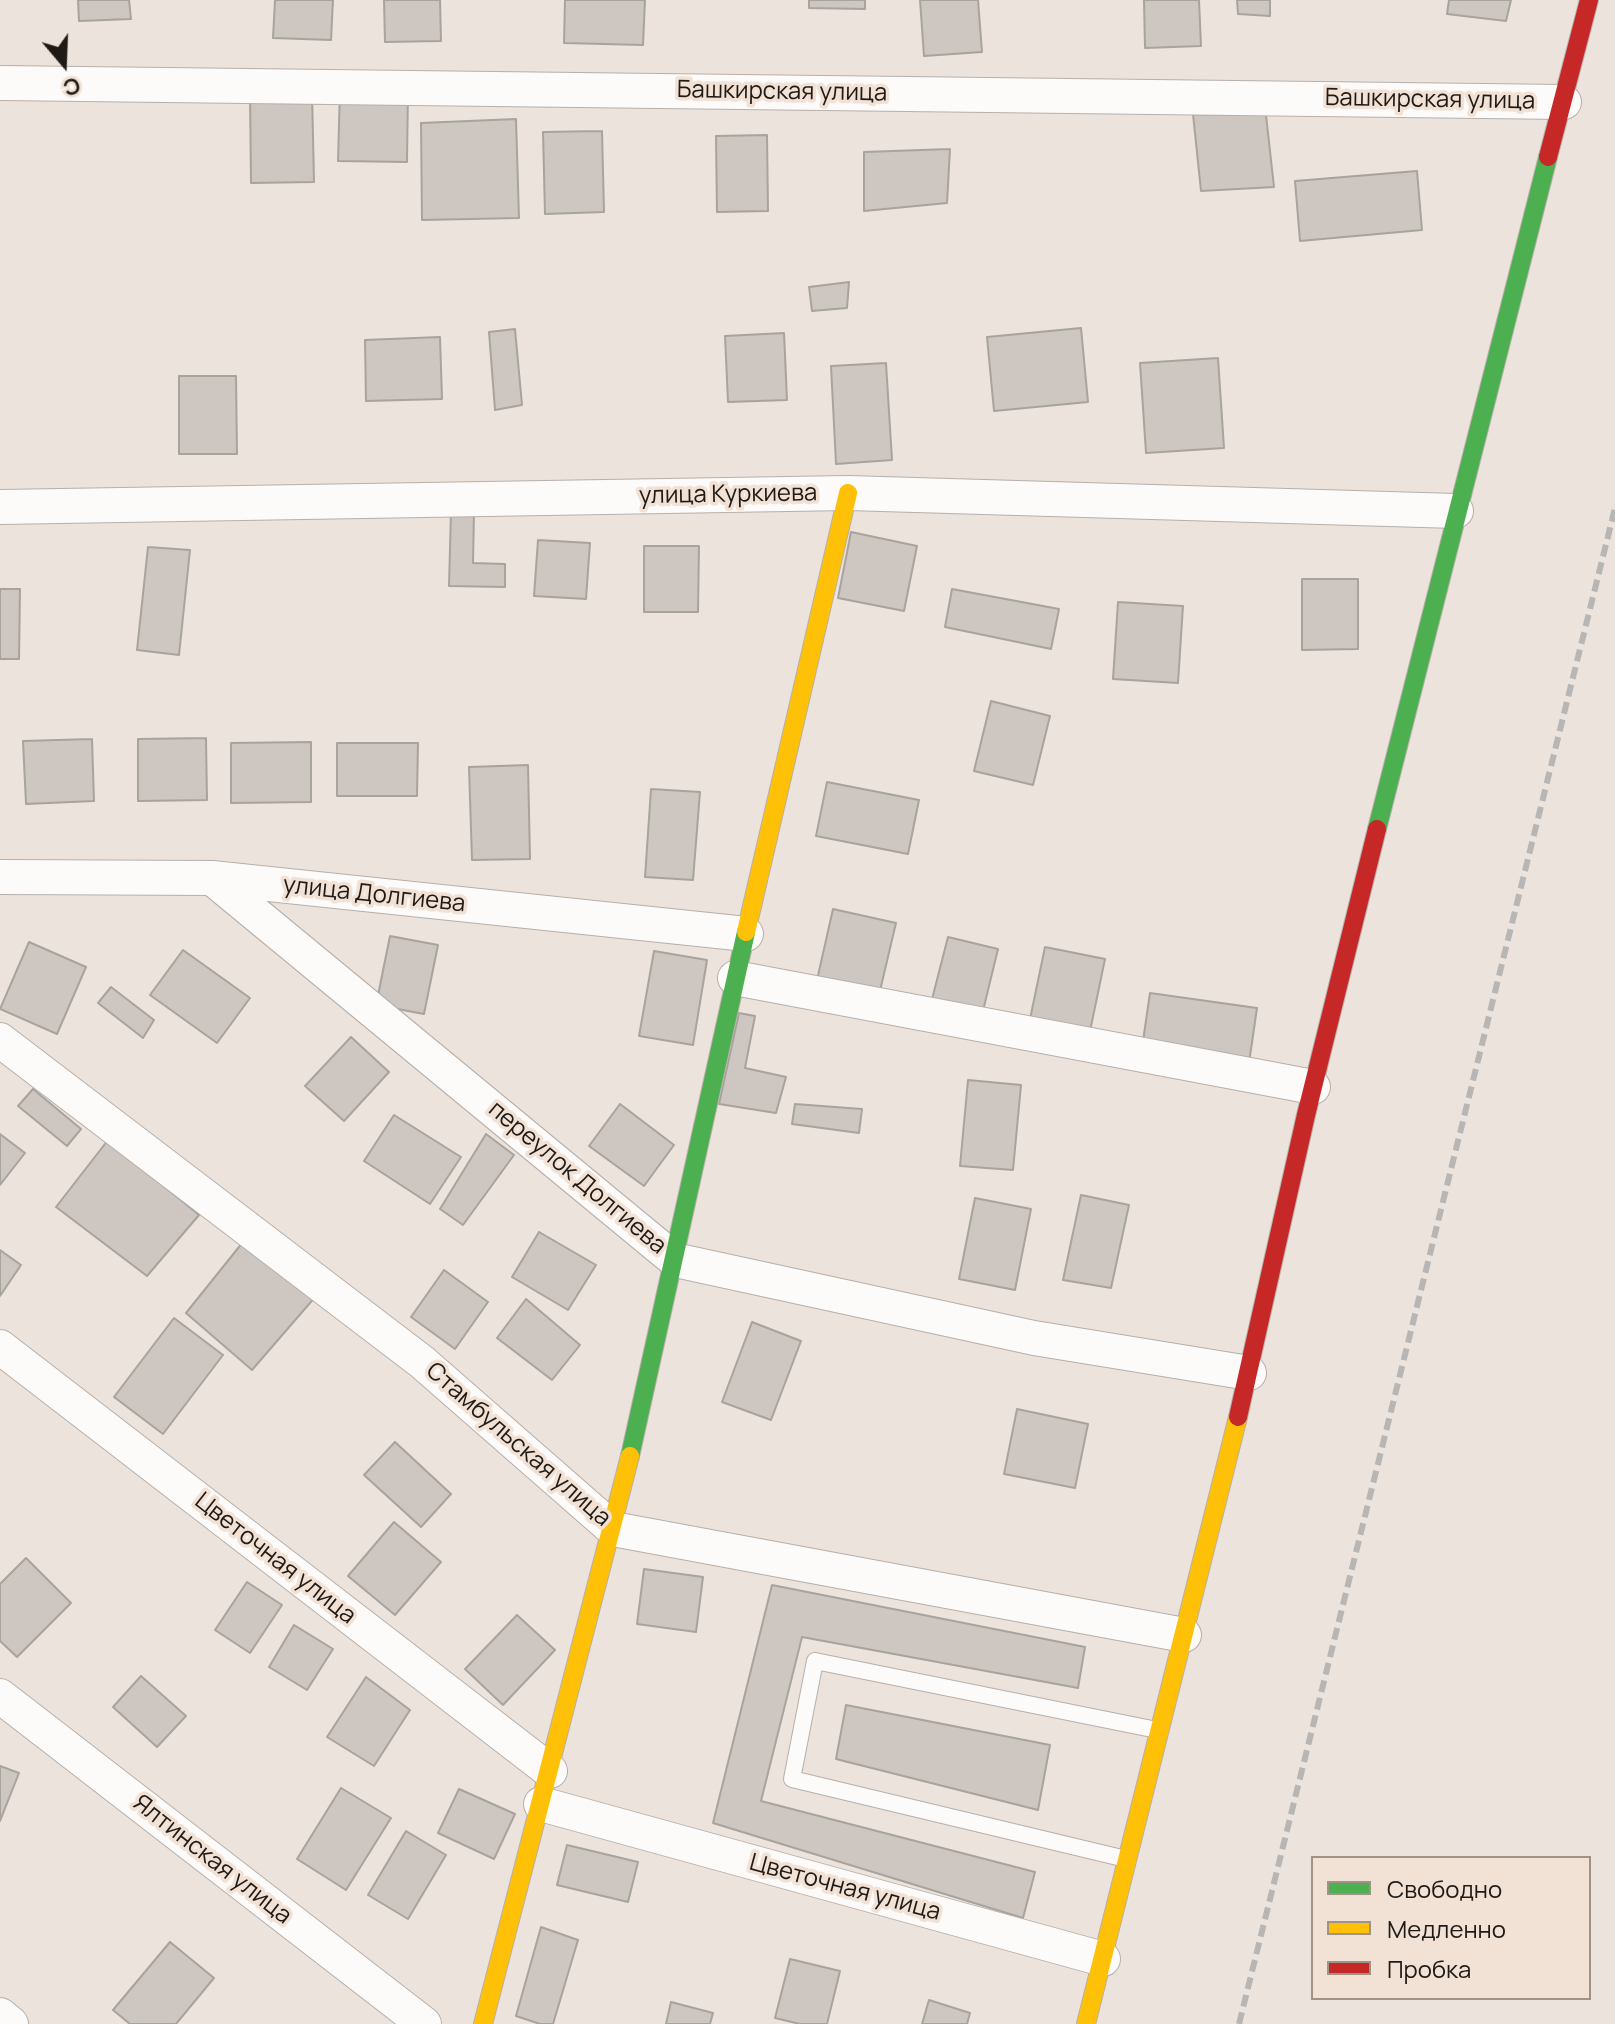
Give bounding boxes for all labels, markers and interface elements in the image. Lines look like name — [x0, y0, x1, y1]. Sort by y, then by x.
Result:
north arrow — [24, 24, 104, 104]
text: С — [59, 70, 84, 104]
street label: Башкирская улица — [677, 76, 887, 108]
street label: Башкирская улица — [1325, 84, 1535, 116]
street label: улица Куркиева — [639, 479, 817, 511]
street label: улица Долгиева — [281, 871, 467, 919]
street label: переулок Долгиева — [482, 1095, 672, 1261]
street label: Стамбульская улица — [420, 1357, 616, 1533]
street label: Цветочная улица — [189, 1487, 361, 1631]
street label: Ялтинская улица — [127, 1789, 297, 1931]
street label: Цветочная улица — [746, 1849, 944, 1927]
legend — [1311, 1856, 1591, 2000]
text: Свободно — [1387, 1872, 1502, 1905]
text: Медленно — [1387, 1912, 1506, 1945]
text: Пробка — [1387, 1952, 1471, 1985]

